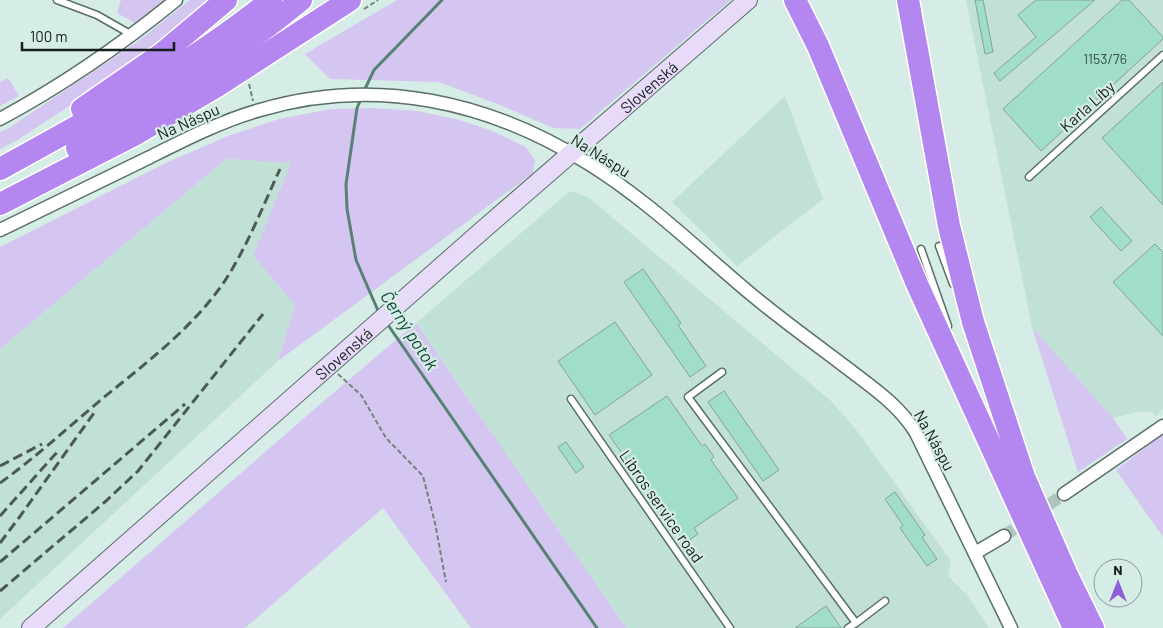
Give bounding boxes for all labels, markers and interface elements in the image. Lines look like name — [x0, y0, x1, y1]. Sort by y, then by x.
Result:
scale bar — [22, 20, 175, 52]
text: 100 m — [30, 27, 68, 45]
house number: 1153/76 — [1083, 50, 1127, 67]
street label: Slovenská — [616, 57, 681, 117]
street label: Karla Líby — [1056, 76, 1119, 136]
street label: Na Náspu — [154, 99, 222, 143]
street label: Na Náspu — [568, 129, 634, 181]
water label: Černý potok — [376, 286, 444, 374]
street label: Slovenská — [311, 323, 376, 383]
street label: Na Náspu — [911, 406, 959, 474]
street label: Libros service road — [616, 446, 708, 566]
north arrow — [1093, 558, 1143, 608]
text: N — [1113, 561, 1123, 578]

